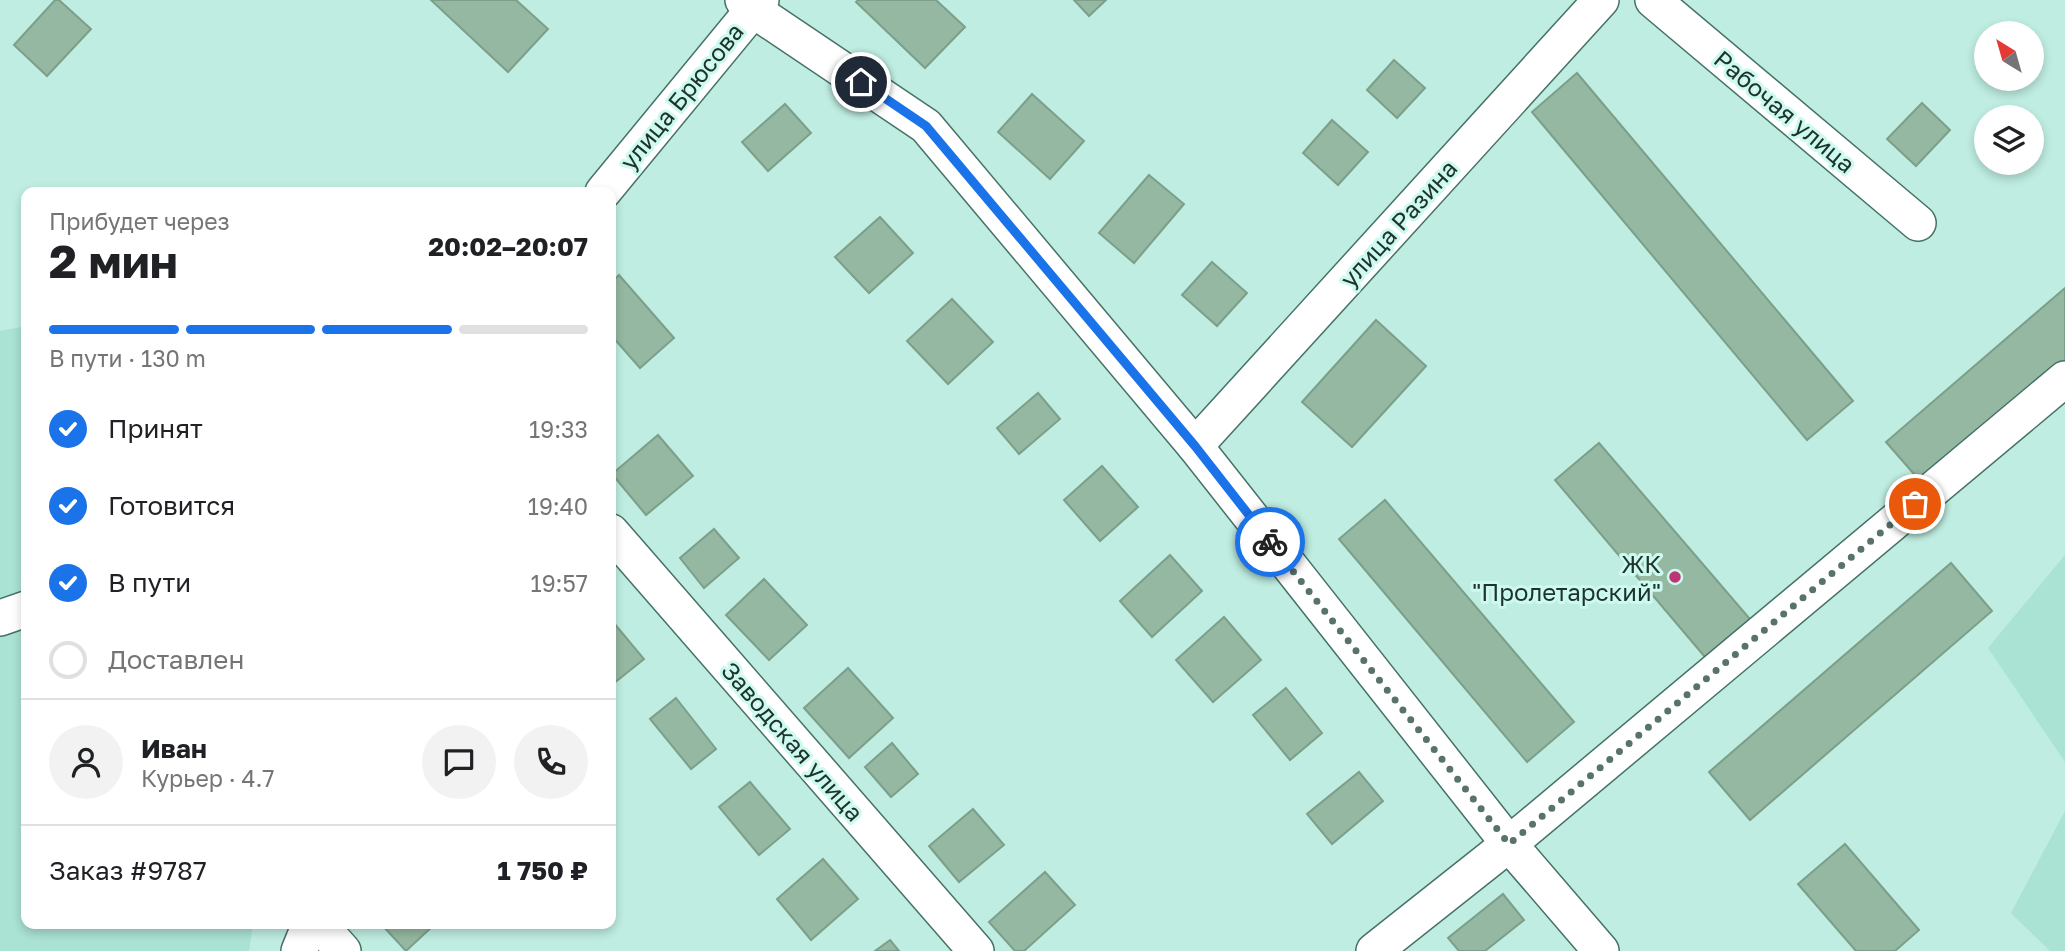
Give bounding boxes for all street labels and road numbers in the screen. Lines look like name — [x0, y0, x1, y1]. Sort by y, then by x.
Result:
street label: улица Брюсова — [613, 17, 749, 175]
street label: Рабочая улица — [1709, 44, 1861, 178]
street label: улица Разина — [1333, 153, 1463, 293]
street label: Заводская улица — [716, 655, 870, 827]

